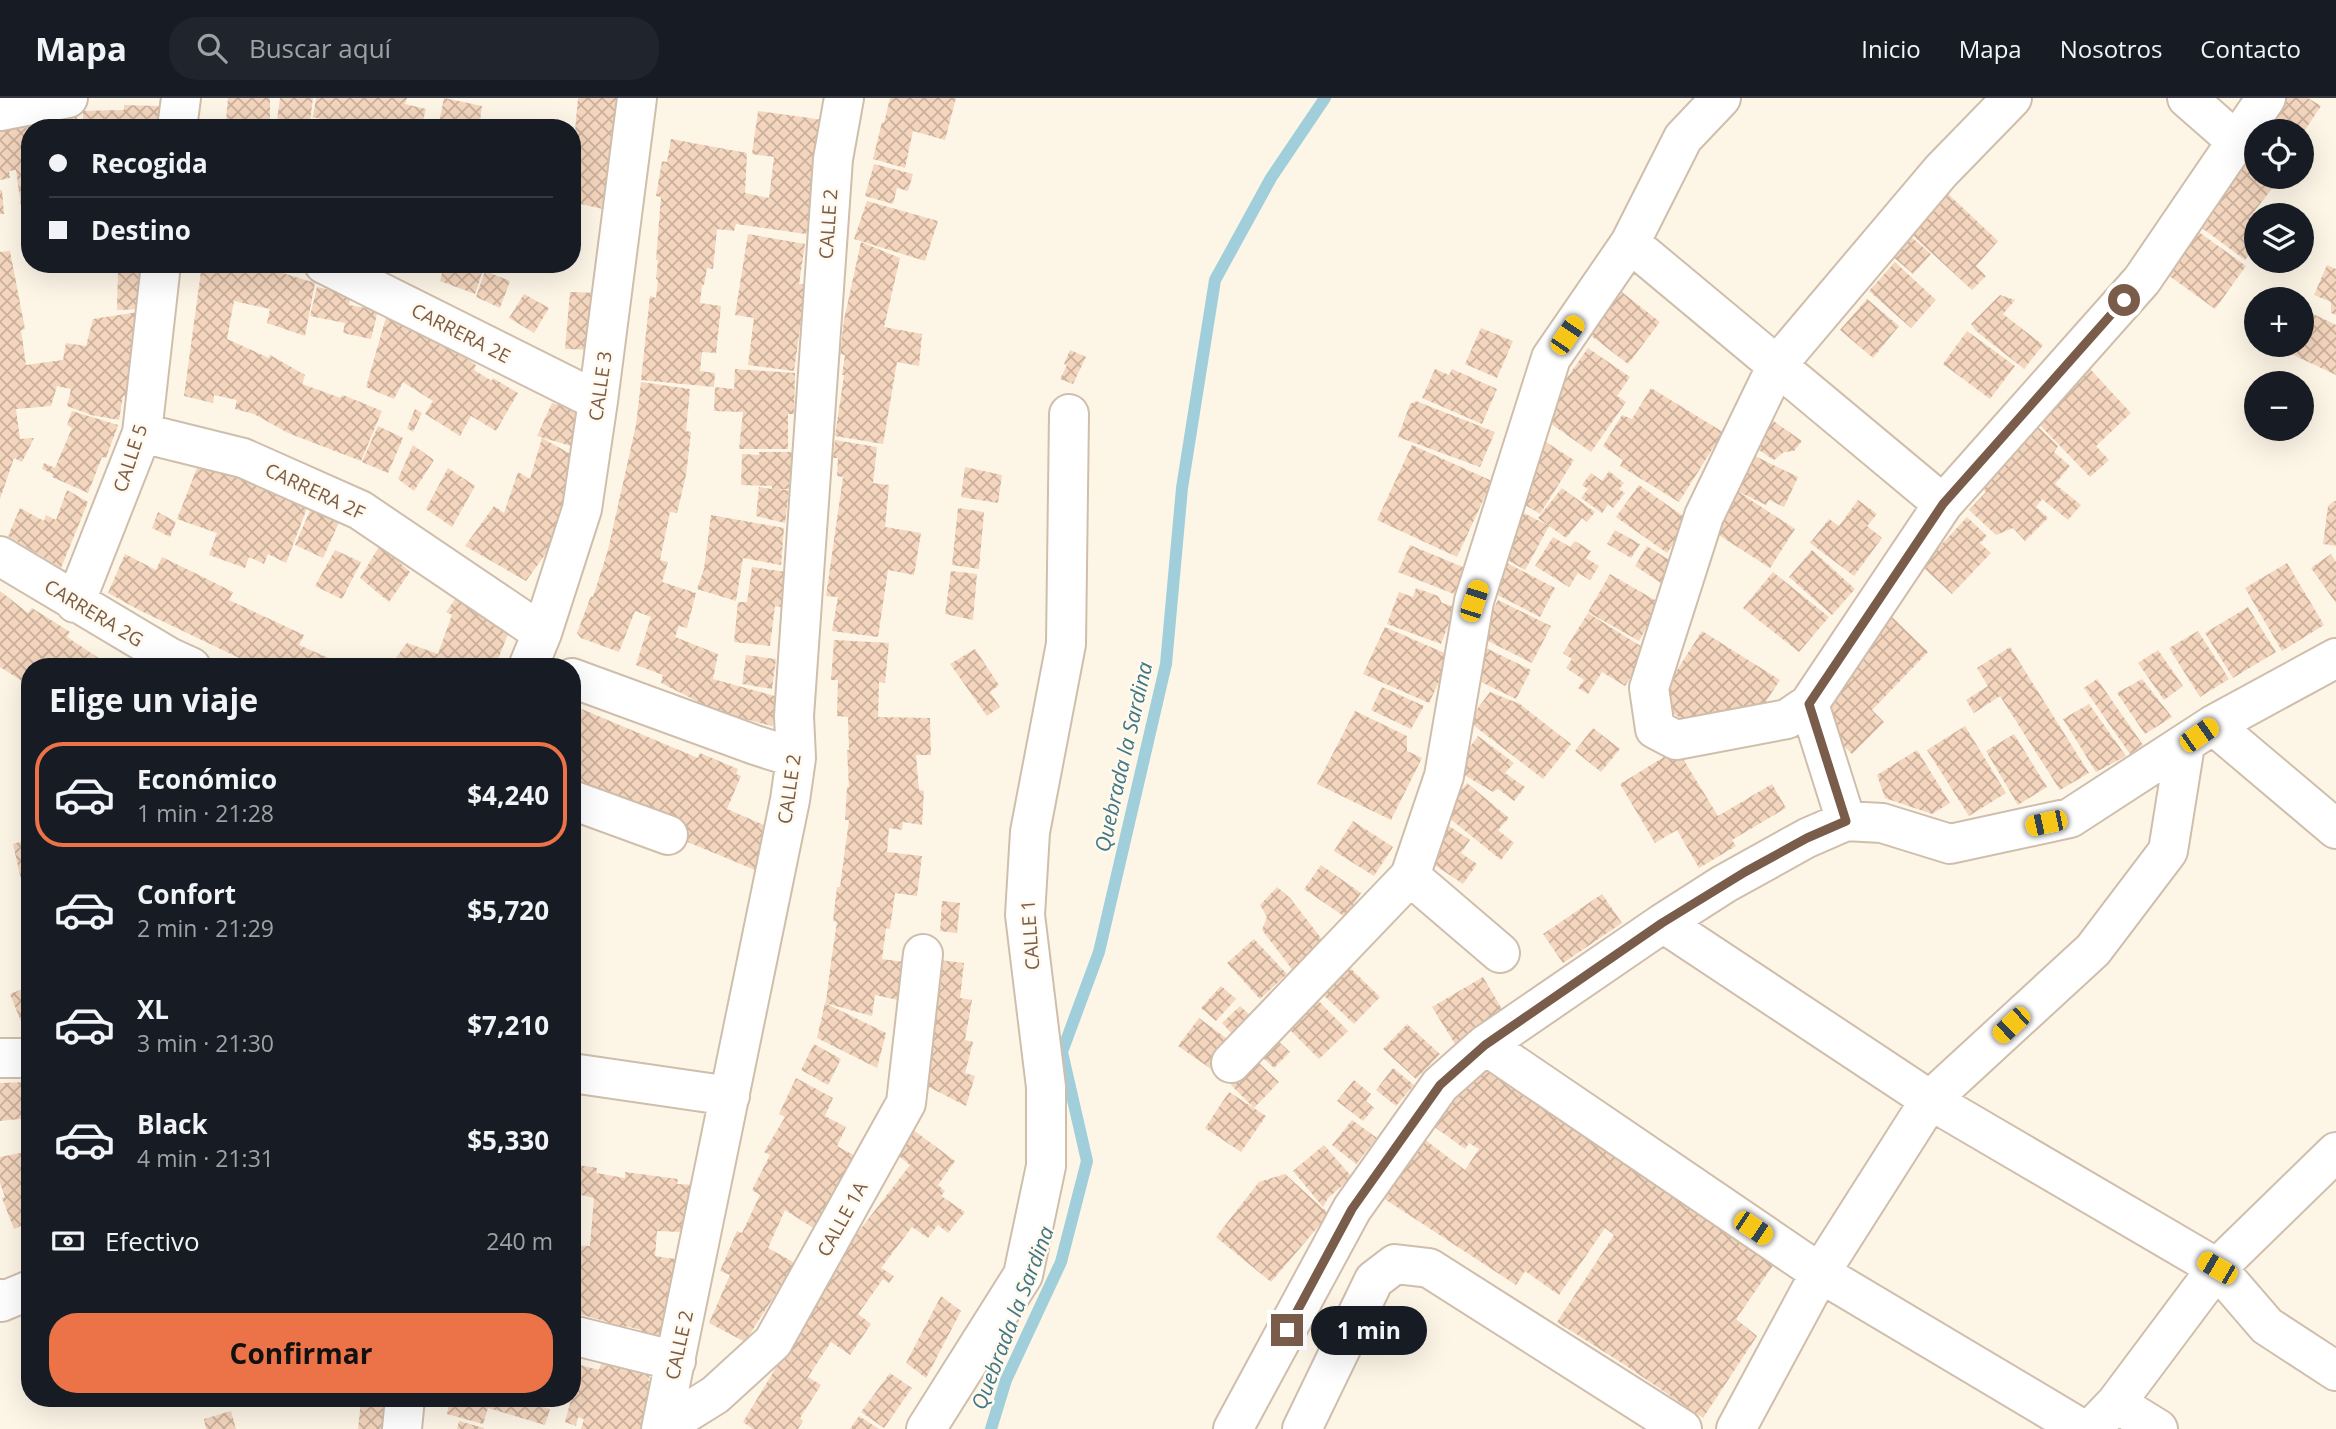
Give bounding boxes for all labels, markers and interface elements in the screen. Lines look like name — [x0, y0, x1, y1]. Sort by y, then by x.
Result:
search box — [169, 17, 659, 80]
text: Mapa — [35, 26, 127, 71]
icon: search — [193, 29, 231, 67]
text: Buscar aquí — [249, 30, 391, 66]
text: Inicio — [1861, 32, 1921, 65]
text: Mapa — [1959, 32, 2022, 65]
text: Nosotros — [2060, 32, 2162, 65]
text: Contacto — [2200, 32, 2301, 65]
map controls — [2244, 119, 2314, 441]
button: locate — [2244, 119, 2314, 189]
text: Recogida — [91, 145, 208, 181]
street label: CALLE 2 — [813, 188, 843, 260]
button: layers — [2244, 203, 2314, 273]
text: Destino — [91, 212, 191, 248]
route start — [2108, 284, 2140, 316]
button: + — [2244, 287, 2314, 357]
street label: CARRERA 2E — [407, 297, 515, 369]
car — [1547, 312, 1588, 358]
street label: CALLE 3 — [582, 349, 618, 423]
button: − — [2244, 371, 2314, 441]
street label: CALLE 5 — [107, 421, 153, 495]
street label: CARRERA 2F — [261, 457, 369, 526]
street label: CARRERA 2G — [40, 573, 148, 653]
car — [1458, 578, 1491, 624]
water label: Quebrada la Sardina — [1088, 659, 1159, 855]
text: Elige un viaje — [49, 678, 258, 721]
car — [2176, 714, 2223, 756]
street label: CALLE 2 — [771, 752, 807, 826]
text: Económico — [137, 761, 277, 797]
icon: car — [53, 763, 116, 826]
text: $4,240 — [467, 777, 549, 813]
text: 1 min · 21:28 — [137, 797, 274, 829]
car — [2024, 808, 2069, 838]
text: Confort — [137, 876, 236, 912]
icon: car — [53, 878, 116, 941]
text: $5,720 — [467, 892, 549, 928]
street label: CALLE 1 — [1015, 899, 1045, 971]
text: 2 min · 21:29 — [137, 912, 274, 944]
text: XL — [137, 991, 169, 1027]
icon: car — [53, 993, 116, 1056]
car — [1989, 1003, 2034, 1047]
text: $7,210 — [467, 1007, 549, 1043]
text: 3 min · 21:30 — [137, 1027, 274, 1059]
text: Black — [137, 1106, 208, 1142]
icon: car — [53, 1108, 116, 1171]
text: $5,330 — [467, 1122, 549, 1158]
text: 4 min · 21:31 — [137, 1142, 274, 1174]
street label: CALLE 1A — [811, 1177, 873, 1261]
car — [1730, 1208, 1777, 1248]
icon: cash — [49, 1222, 87, 1260]
water label: Quebrada la Sardina — [964, 1222, 1060, 1413]
text: Efectivo — [105, 1223, 200, 1259]
text: 240 m — [486, 1225, 553, 1257]
car — [2194, 1248, 2241, 1288]
callout: 1 min — [1312, 1306, 1427, 1354]
street label: CALLE 2 — [659, 1308, 699, 1382]
button: Confirmar — [49, 1313, 553, 1393]
route end — [1271, 1314, 1303, 1346]
text: 1 min — [1337, 1314, 1401, 1346]

